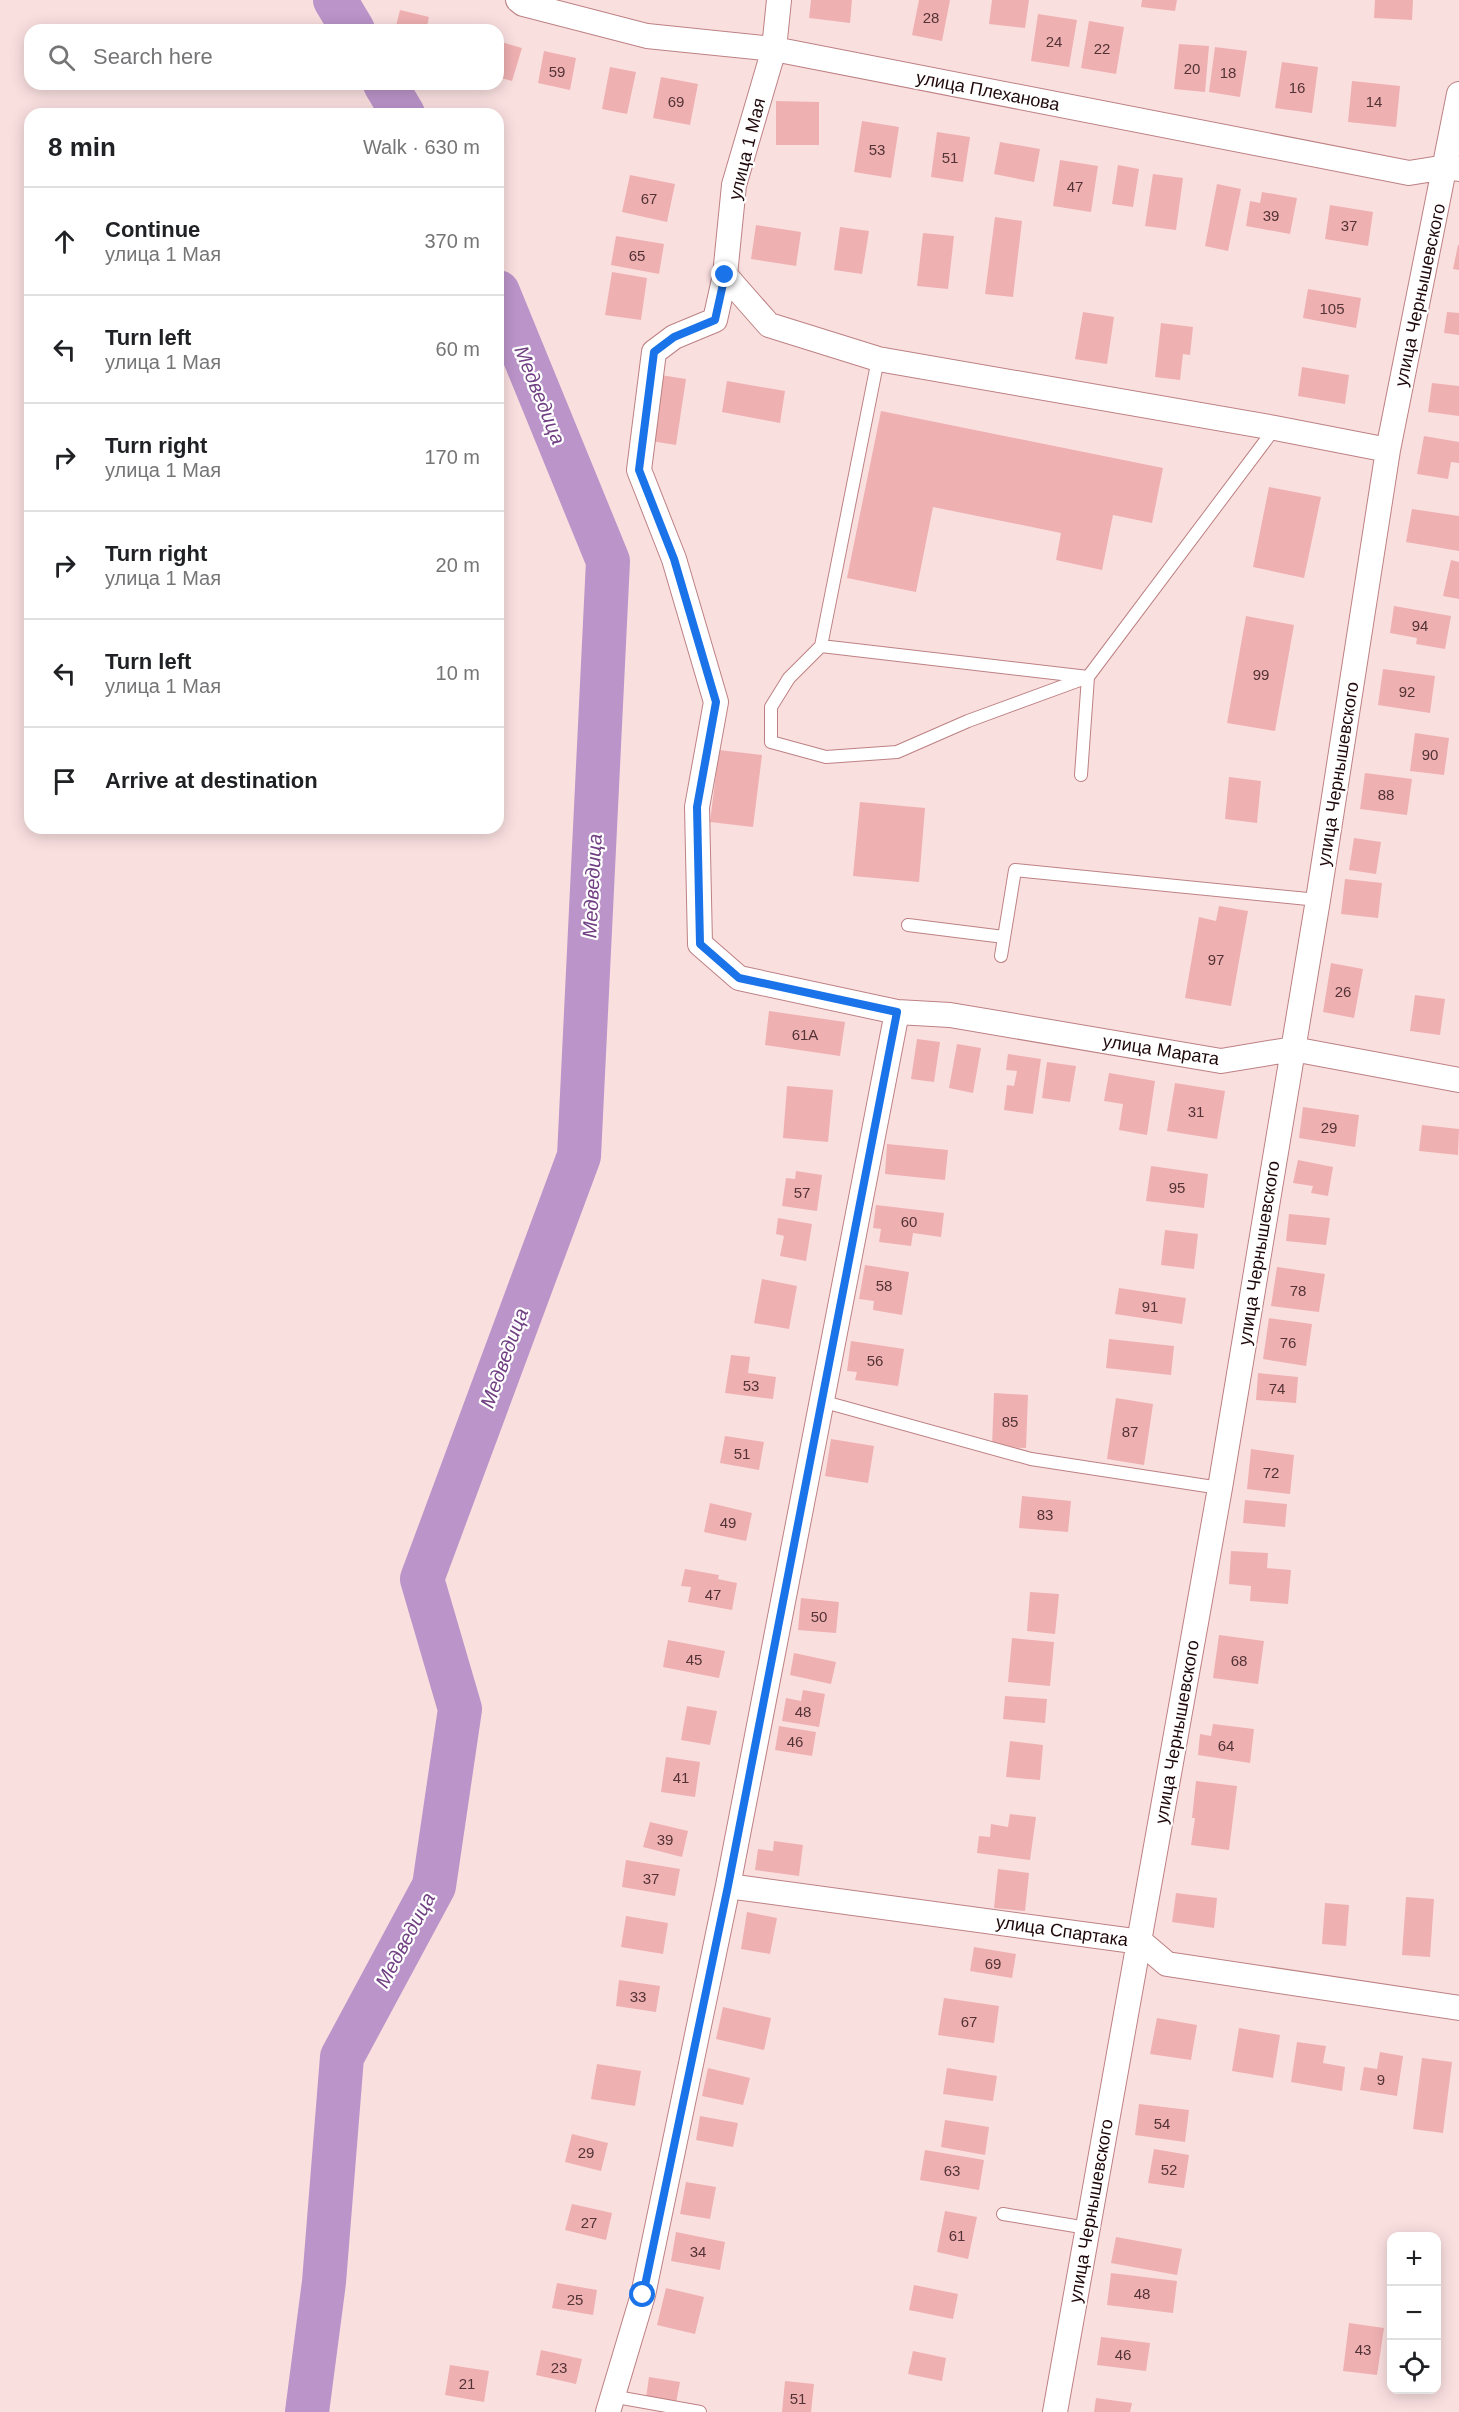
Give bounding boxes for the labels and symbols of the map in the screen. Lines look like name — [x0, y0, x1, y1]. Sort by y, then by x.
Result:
house number: 28 — [923, 9, 939, 26]
house number: 24 — [1046, 33, 1062, 50]
house number: 22 — [1094, 40, 1110, 57]
house number: 20 — [1184, 60, 1200, 77]
house number: 59 — [549, 63, 565, 80]
house number: 18 — [1220, 64, 1236, 81]
street label: улица Плеханова — [915, 67, 1062, 115]
house number: 16 — [1289, 79, 1305, 96]
house number: 69 — [668, 93, 684, 110]
house number: 14 — [1366, 93, 1382, 110]
street label: улица 1 Мая — [725, 96, 769, 202]
house number: 53 — [869, 141, 885, 158]
house number: 51 — [942, 149, 958, 166]
house number: 47 — [1067, 178, 1083, 195]
house number: 67 — [641, 190, 657, 207]
street label: улица Чернышевского — [1391, 202, 1449, 388]
house number: 39 — [1263, 207, 1279, 224]
house number: 37 — [1341, 217, 1357, 234]
house number: 65 — [629, 247, 645, 264]
route end — [711, 261, 737, 287]
house number: 105 — [1319, 300, 1345, 317]
water label: Медведица — [510, 342, 570, 448]
house number: 94 — [1412, 617, 1428, 634]
house number: 99 — [1253, 666, 1269, 683]
street label: улица Чернышевского — [1314, 680, 1362, 868]
house number: 92 — [1399, 683, 1415, 700]
house number: 90 — [1422, 746, 1438, 763]
house number: 88 — [1378, 786, 1394, 803]
water label: Медведица — [578, 833, 606, 939]
house number: 97 — [1208, 951, 1224, 968]
house number: 26 — [1335, 983, 1351, 1000]
house number: 61А — [792, 1026, 818, 1043]
street label: улица Марата — [1101, 1031, 1222, 1069]
house number: 31 — [1188, 1103, 1204, 1120]
house number: 29 — [1321, 1119, 1337, 1136]
street label: улица Чернышевского — [1235, 1159, 1283, 1347]
house number: 95 — [1169, 1179, 1185, 1196]
house number: 57 — [794, 1184, 810, 1201]
house number: 60 — [901, 1213, 917, 1230]
house number: 58 — [876, 1277, 892, 1294]
house number: 78 — [1290, 1282, 1306, 1299]
house number: 91 — [1142, 1298, 1158, 1315]
water label: Медведица — [476, 1305, 532, 1411]
house number: 76 — [1280, 1334, 1296, 1351]
house number: 56 — [867, 1352, 883, 1369]
house number: 53 — [743, 1377, 759, 1394]
house number: 74 — [1269, 1380, 1285, 1397]
house number: 85 — [1002, 1413, 1018, 1430]
house number: 87 — [1122, 1423, 1138, 1440]
house number: 51 — [734, 1445, 750, 1462]
house number: 72 — [1263, 1464, 1279, 1481]
house number: 83 — [1037, 1506, 1053, 1523]
house number: 49 — [720, 1514, 736, 1531]
house number: 47 — [705, 1586, 721, 1603]
house number: 50 — [811, 1608, 827, 1625]
street label: улица Чернышевского — [1151, 1638, 1203, 1826]
house number: 45 — [686, 1651, 702, 1668]
house number: 68 — [1231, 1652, 1247, 1669]
house number: 48 — [795, 1703, 811, 1720]
house number: 46 — [787, 1733, 803, 1750]
house number: 64 — [1218, 1737, 1234, 1754]
house number: 41 — [673, 1769, 689, 1786]
house number: 39 — [657, 1831, 673, 1848]
house number: 37 — [643, 1870, 659, 1887]
water label: Медведица — [371, 1889, 439, 1991]
street label: улица Спартака — [995, 1912, 1130, 1950]
house number: 69 — [985, 1955, 1001, 1972]
house number: 33 — [630, 1988, 646, 2005]
house number: 67 — [961, 2013, 977, 2030]
house number: 9 — [1377, 2071, 1385, 2088]
house number: 54 — [1154, 2115, 1170, 2132]
street label: улица Чернышевского — [1065, 2117, 1117, 2305]
house number: 29 — [578, 2144, 594, 2161]
house number: 52 — [1161, 2161, 1177, 2178]
house number: 63 — [944, 2162, 960, 2179]
house number: 27 — [581, 2214, 597, 2231]
house number: 61 — [949, 2227, 965, 2244]
house number: 34 — [690, 2243, 706, 2260]
route start — [629, 2281, 655, 2307]
house number: 48 — [1134, 2285, 1150, 2302]
house number: 25 — [567, 2291, 583, 2308]
house number: 43 — [1355, 2341, 1371, 2358]
house number: 46 — [1115, 2346, 1131, 2363]
house number: 23 — [551, 2359, 567, 2376]
house number: 21 — [459, 2375, 475, 2392]
house number: 51 — [790, 2390, 806, 2407]

